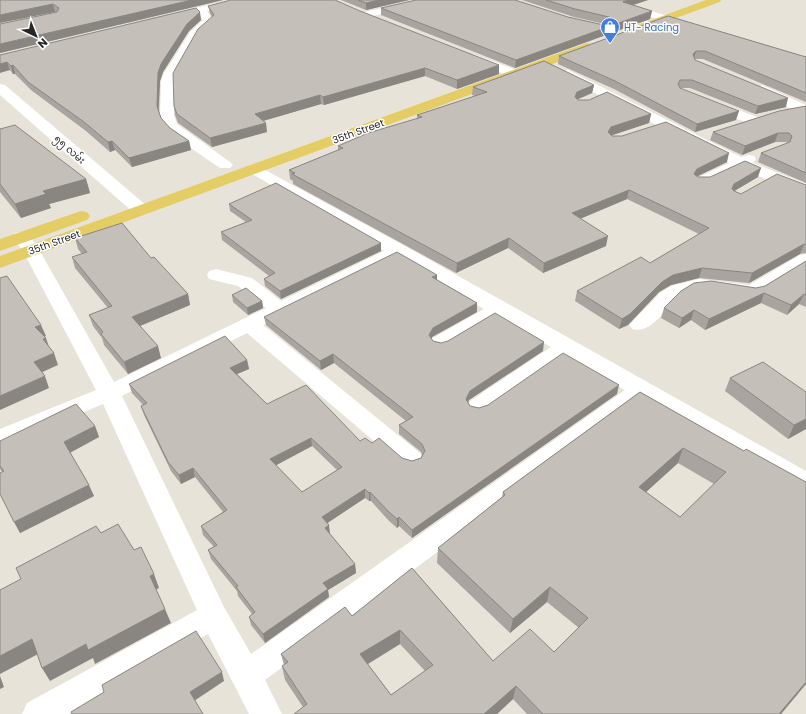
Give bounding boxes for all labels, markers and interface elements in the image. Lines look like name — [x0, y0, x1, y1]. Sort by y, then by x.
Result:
north arrow — [16, 16, 56, 56]
shop icon: HT- Racing — [599, 16, 621, 44]
place label: HT- Racing — [624, 20, 679, 35]
text: N — [34, 35, 51, 52]
street label: 35th Street — [330, 115, 387, 148]
street label: ၅၅ လမ်း — [50, 131, 89, 168]
street label: 35th Street — [26, 226, 83, 259]

